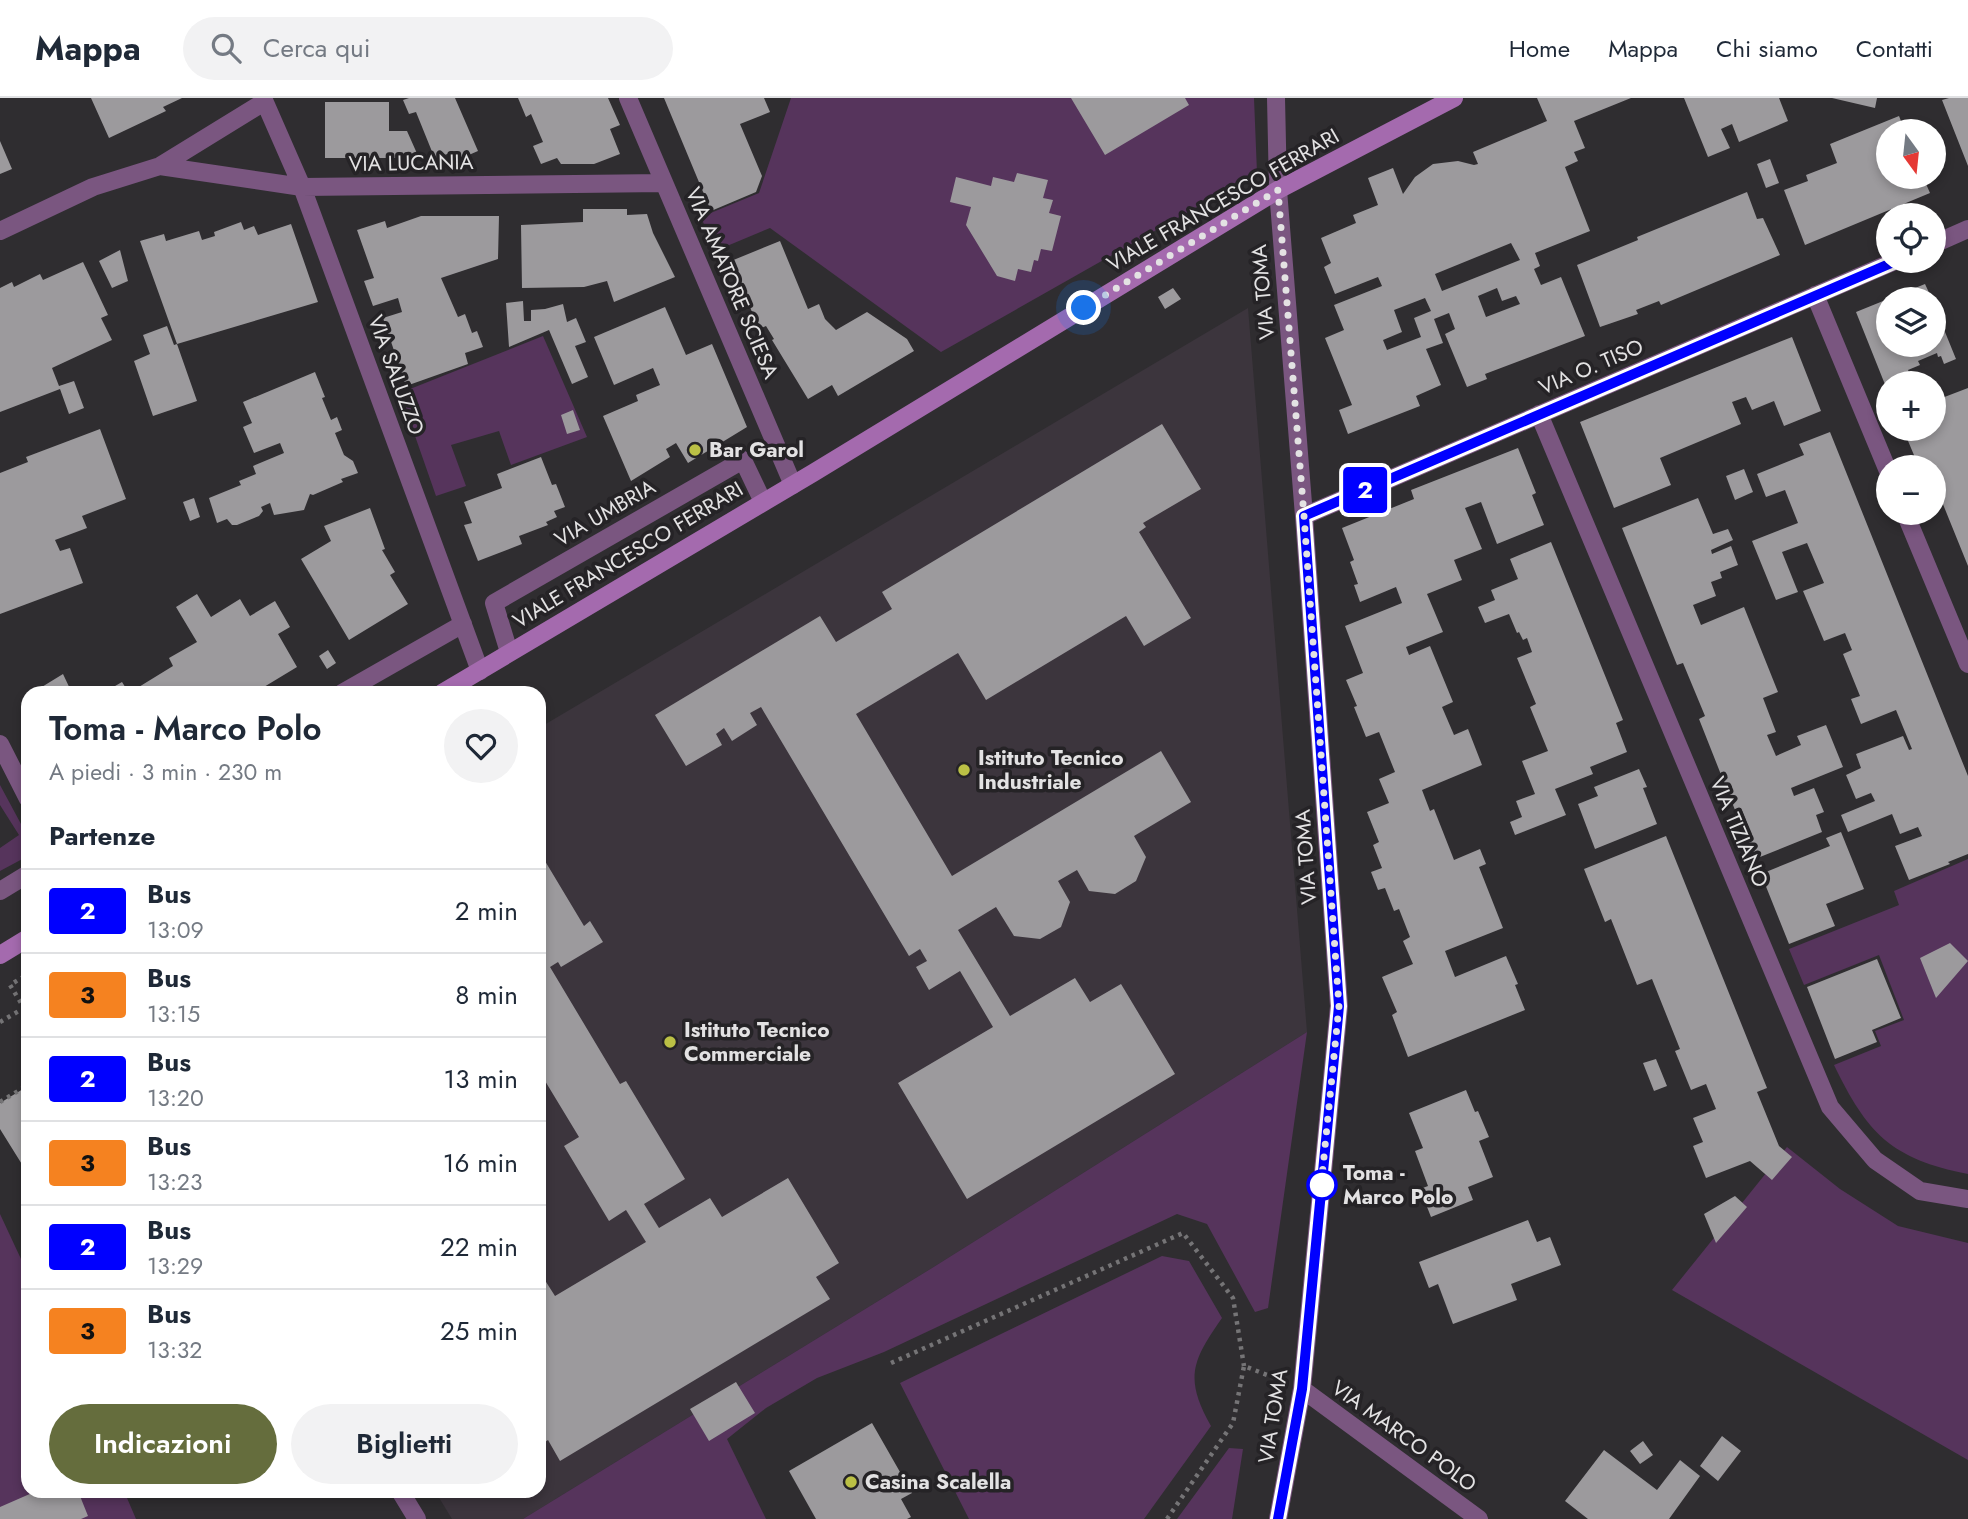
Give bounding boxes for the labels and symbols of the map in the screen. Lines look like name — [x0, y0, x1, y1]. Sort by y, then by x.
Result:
north arrow — [1876, 119, 1946, 189]
street label: VIALE FRANCESCO FERRARI — [1101, 121, 1345, 279]
street label: VIA LUCANIA — [348, 147, 474, 179]
street label: VIA AMATORE SCIESA — [678, 183, 786, 383]
street label: VIA TOMA — [1244, 243, 1282, 341]
your location — [1066, 290, 1101, 325]
street label: VIA SALUZZO — [360, 311, 432, 439]
street label: VIA O. TISO — [1534, 332, 1648, 402]
place label: Bar Garol — [709, 435, 804, 465]
marker: Bar Garol — [687, 442, 703, 458]
line badge: 2 — [1342, 467, 1388, 513]
street label: VIA UMBRIA — [549, 472, 661, 554]
street label: VIALE FRANCESCO FERRARI — [507, 474, 749, 636]
place label: Istituto Tecnico Industriale — [978, 743, 1124, 797]
marker: Istituto Tecnico Industriale — [956, 762, 972, 778]
street label: VIA TIZIANO — [1702, 772, 1776, 892]
street label: VIA TOMA — [1288, 808, 1324, 906]
place label: Istituto Tecnico Commerciale — [684, 1015, 830, 1069]
marker: Istituto Tecnico Commerciale — [662, 1034, 678, 1050]
place label: Toma - Marco Polo — [1343, 1158, 1453, 1212]
marker: Toma - Marco Polo — [1307, 1170, 1337, 1200]
street label: VIA TOMA — [1251, 1366, 1295, 1465]
street label: VIA MARCO POLO — [1325, 1373, 1483, 1499]
place label: Casina Scalella — [865, 1467, 1011, 1497]
marker: Casina Scalella — [843, 1474, 859, 1490]

